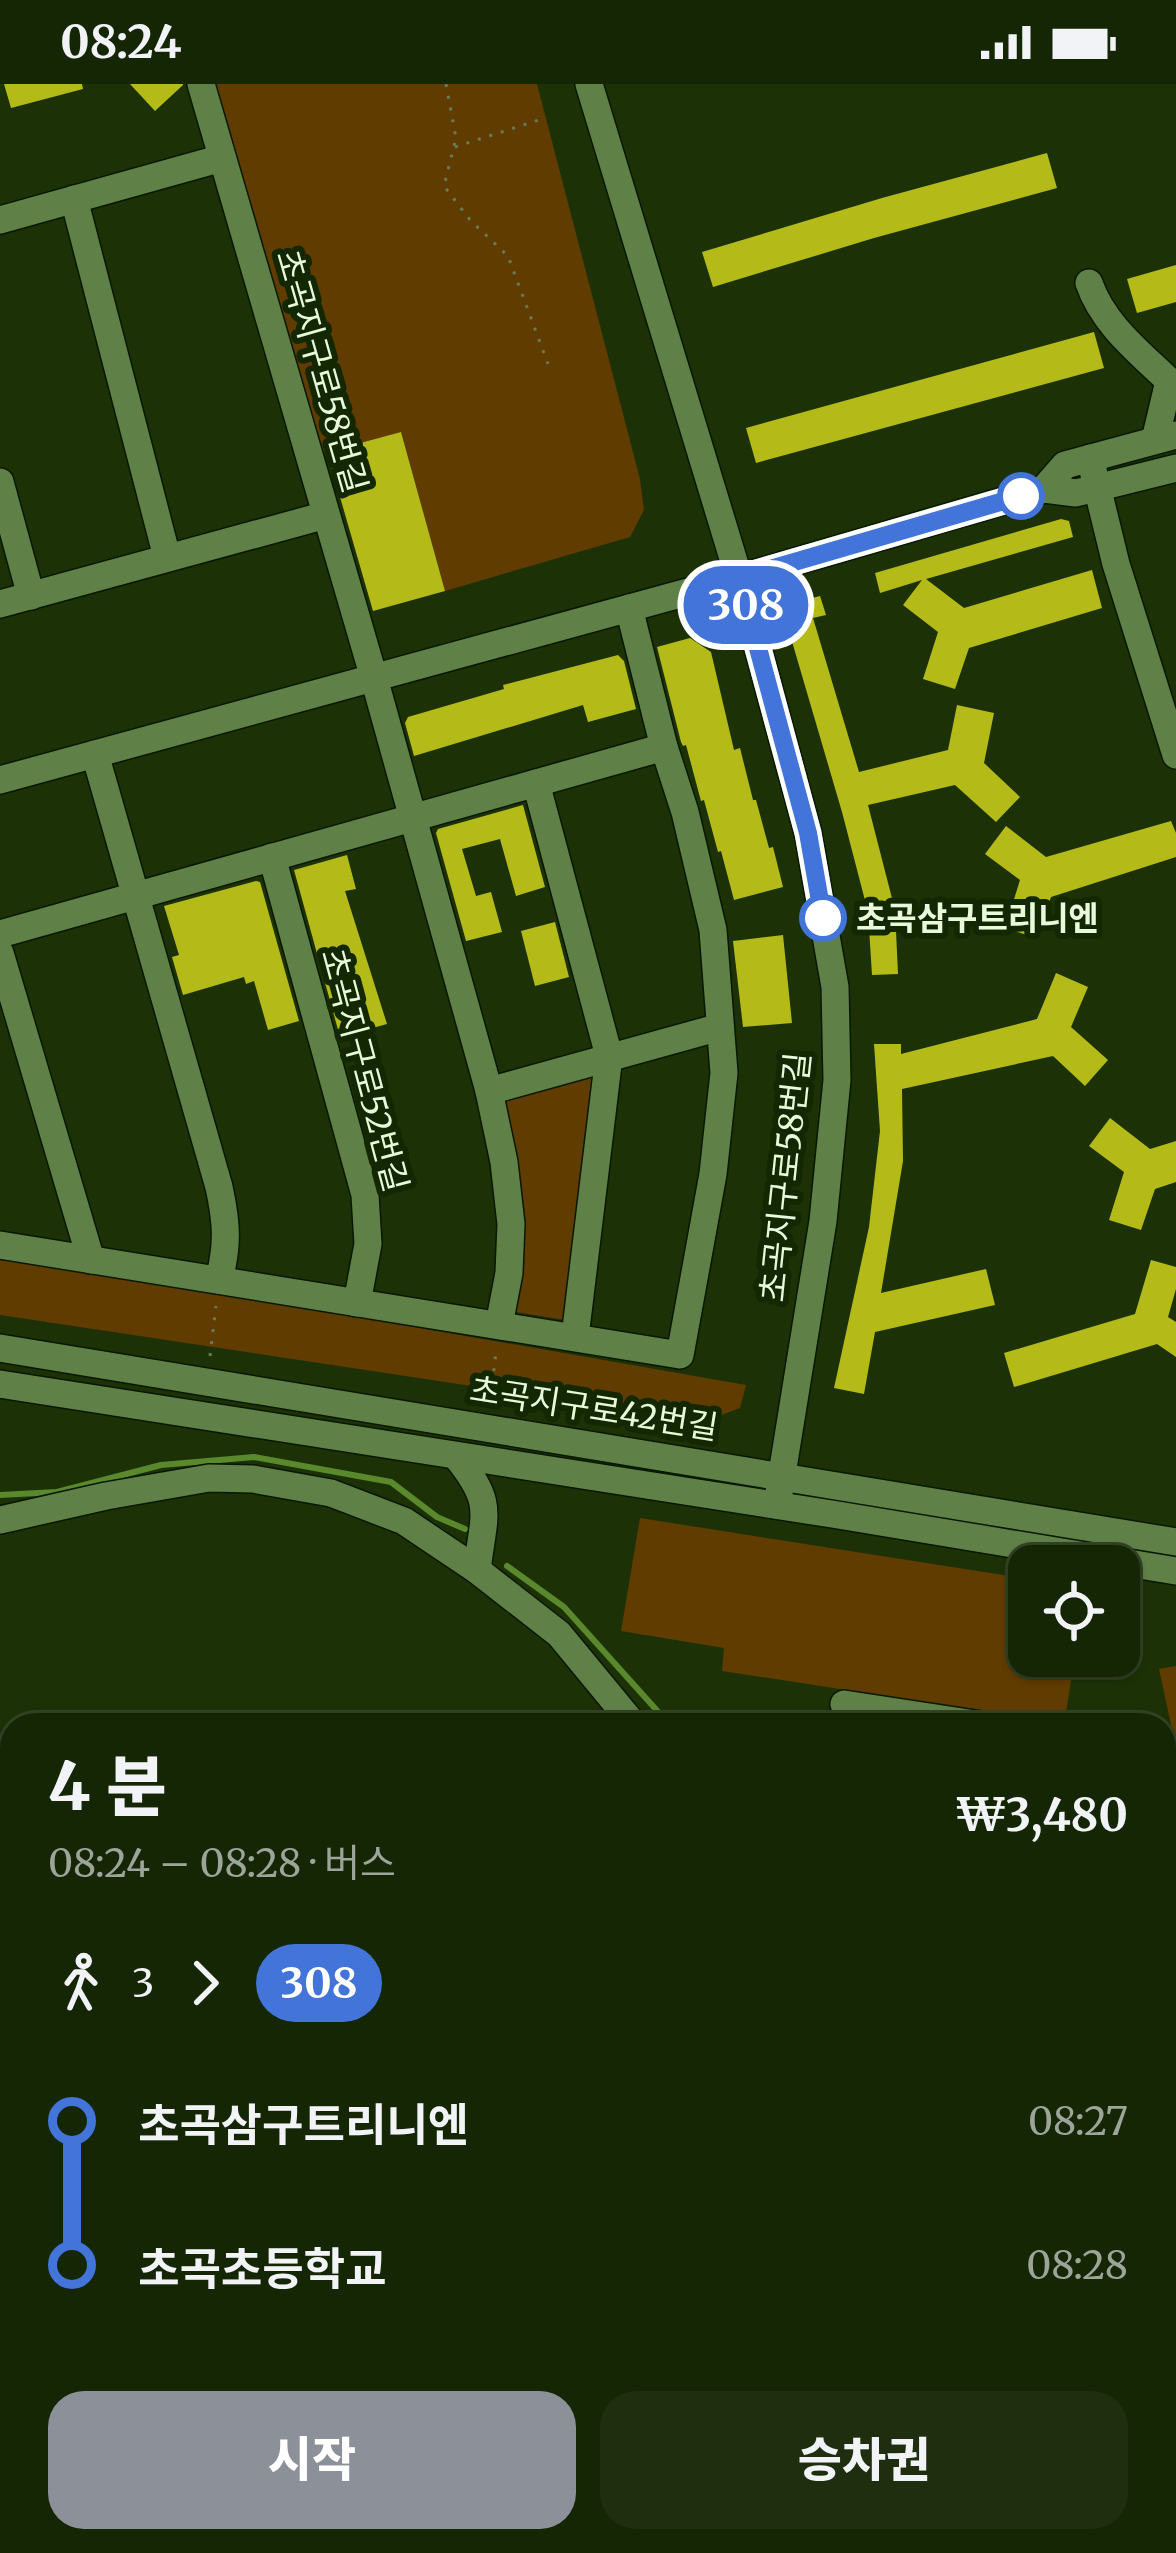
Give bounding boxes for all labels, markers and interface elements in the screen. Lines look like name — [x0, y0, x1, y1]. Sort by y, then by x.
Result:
text: 08:24 — [60, 14, 182, 70]
street label: 초곡지구로58번길 — [267, 245, 376, 497]
unlabelled marker — [999, 474, 1043, 518]
line badge: 308 — [677, 566, 815, 644]
text: 308 — [707, 579, 785, 631]
marker: 초곡삼구트리니엔 — [801, 896, 845, 940]
place label: 초곡삼구트리니엔 — [856, 898, 1099, 939]
street label: 초곡지구로52번길 — [312, 944, 417, 1196]
street label: 초곡지구로58번길 — [752, 1050, 819, 1304]
street label: 초곡지구로42번길 — [467, 1369, 721, 1448]
map controls — [1008, 1545, 1140, 1677]
button: locate — [1008, 1545, 1140, 1677]
text: 4 분 — [48, 1745, 167, 1828]
text: ₩3,480 — [956, 1787, 1128, 1843]
text: 08:24 – 08:28 · 버스 — [48, 1839, 396, 1888]
icon: walk — [48, 1950, 114, 2016]
icon: forward — [172, 1950, 238, 2016]
text: 308 — [280, 1957, 358, 2009]
text: 3 — [132, 1959, 154, 2008]
text: 초곡삼구트리니엔 — [138, 2097, 469, 2153]
text: 08:27 — [1028, 2097, 1128, 2146]
text: 초곡초등학교 — [138, 2241, 386, 2297]
text: 08:28 — [1026, 2241, 1128, 2290]
button: 시작 — [48, 2391, 576, 2529]
button: 승차권 — [600, 2391, 1128, 2529]

